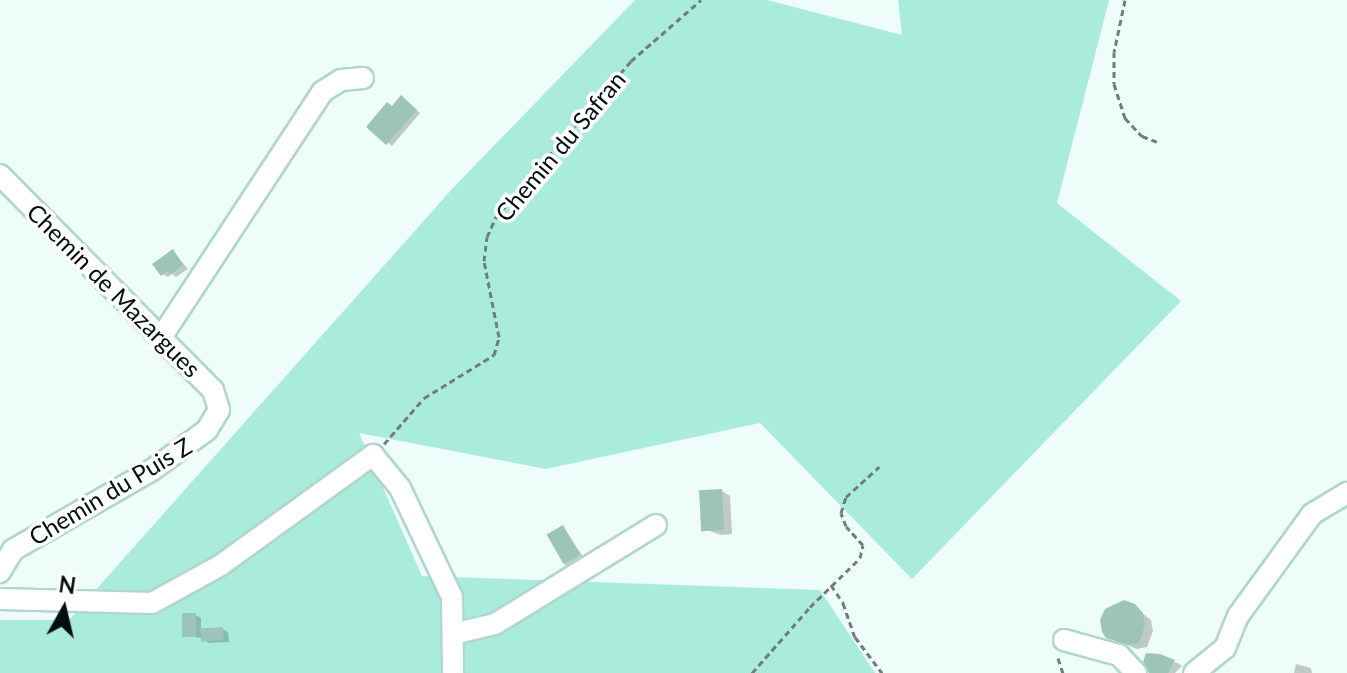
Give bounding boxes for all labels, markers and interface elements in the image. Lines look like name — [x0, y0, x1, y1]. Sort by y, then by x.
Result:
street label: Chemin du Safran — [489, 65, 631, 227]
street label: Chemin de Mazargues — [21, 197, 207, 383]
street label: Chemin du Puis Z — [23, 431, 197, 551]
north arrow — [24, 569, 104, 649]
text: N — [57, 570, 78, 599]

